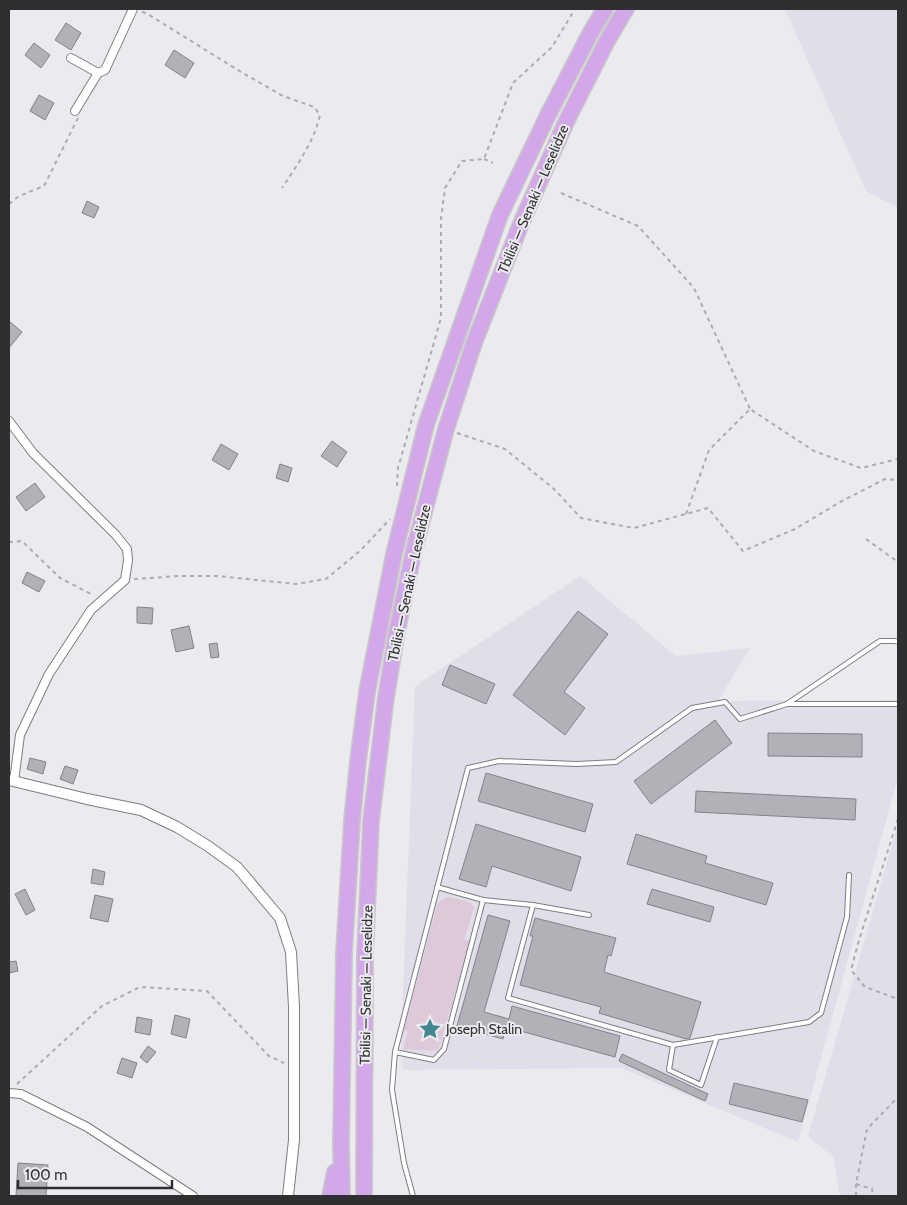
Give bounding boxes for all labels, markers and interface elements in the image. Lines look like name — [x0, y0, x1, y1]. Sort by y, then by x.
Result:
street label: Tbilisi — Senaki — Leselidze — [494, 122, 572, 276]
street label: Tbilisi — Senaki — Leselidze — [384, 503, 434, 663]
street label: Tbilisi — Senaki — Leselidze — [356, 905, 376, 1065]
place icon: Joseph Stalin — [417, 1016, 443, 1042]
place label: Joseph Stalin — [445, 1020, 522, 1038]
scale bar — [18, 1158, 171, 1190]
text: 100 m — [25, 1166, 67, 1184]

